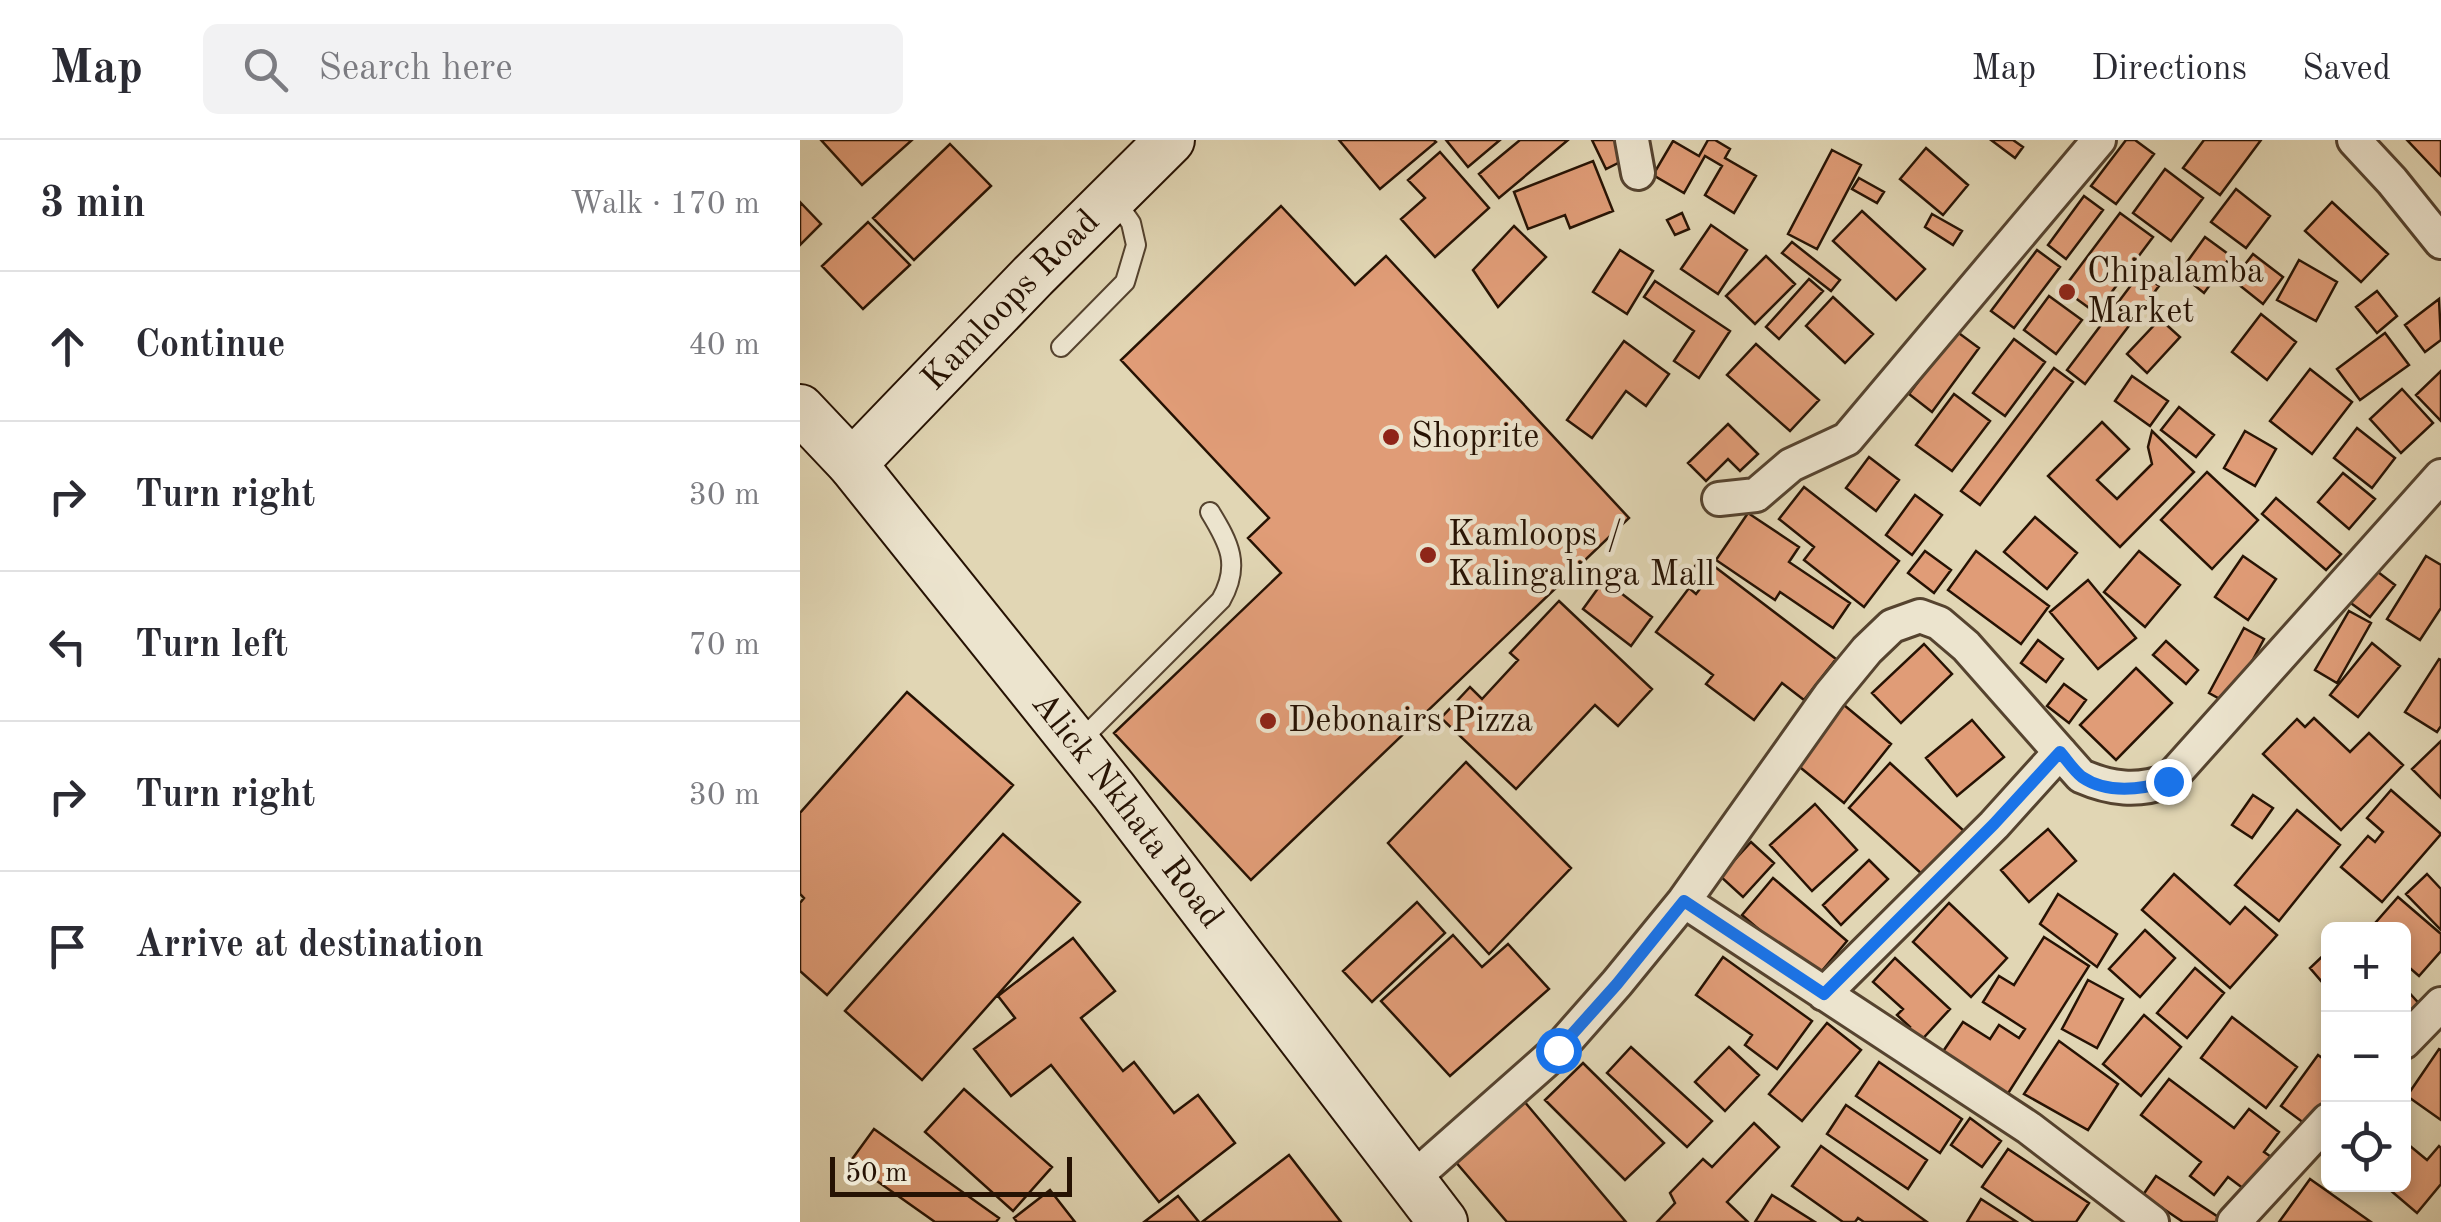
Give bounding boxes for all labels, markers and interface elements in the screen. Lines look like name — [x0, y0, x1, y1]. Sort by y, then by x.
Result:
search box — [203, 24, 903, 114]
icon: search — [238, 42, 293, 97]
text: Map — [50, 45, 143, 93]
text: Search here — [318, 50, 513, 88]
text: Map — [1971, 52, 2036, 87]
text: Directions — [2091, 52, 2247, 87]
text: Saved — [2302, 52, 2391, 87]
text: 3 min — [40, 184, 146, 226]
text: Walk · 170 m — [570, 189, 760, 221]
street label: Kamloops Road — [915, 203, 1106, 397]
place label: Chipalamba Market — [2087, 255, 2264, 330]
marker: Chipalamba Market — [2056, 281, 2078, 303]
icon: ahead — [40, 319, 95, 374]
text: Continue — [135, 327, 285, 365]
text: 40 m — [689, 330, 760, 362]
place label: Shoprite — [1411, 420, 1539, 455]
marker: Shoprite — [1380, 426, 1402, 448]
icon: right — [40, 469, 95, 524]
text: Turn right — [135, 477, 315, 515]
text: 30 m — [689, 480, 760, 512]
place label: Kamloops / Kalingalinga Mall — [1448, 518, 1715, 593]
marker: Kamloops / Kalingalinga Mall — [1417, 544, 1439, 566]
icon: left — [40, 619, 95, 674]
text: Turn left — [135, 627, 288, 665]
text: 70 m — [689, 630, 760, 662]
street label: Alick Nkhata Road — [1025, 686, 1229, 935]
place label: Debonairs Pizza — [1288, 704, 1533, 739]
marker: Debonairs Pizza — [1257, 710, 1279, 732]
route end — [2146, 759, 2192, 805]
icon: right — [40, 769, 95, 824]
text: Turn right — [135, 777, 315, 815]
text: 30 m — [689, 780, 760, 812]
icon: arrive — [40, 919, 95, 974]
map controls — [2321, 922, 2411, 1192]
button: + — [2321, 922, 2411, 1012]
text: Arrive at destination — [135, 927, 484, 965]
button: − — [2321, 1012, 2411, 1102]
route start — [1536, 1028, 1582, 1074]
button: locate — [2321, 1102, 2411, 1192]
scale bar — [830, 1152, 1072, 1196]
text: 50 m — [845, 1160, 908, 1188]

